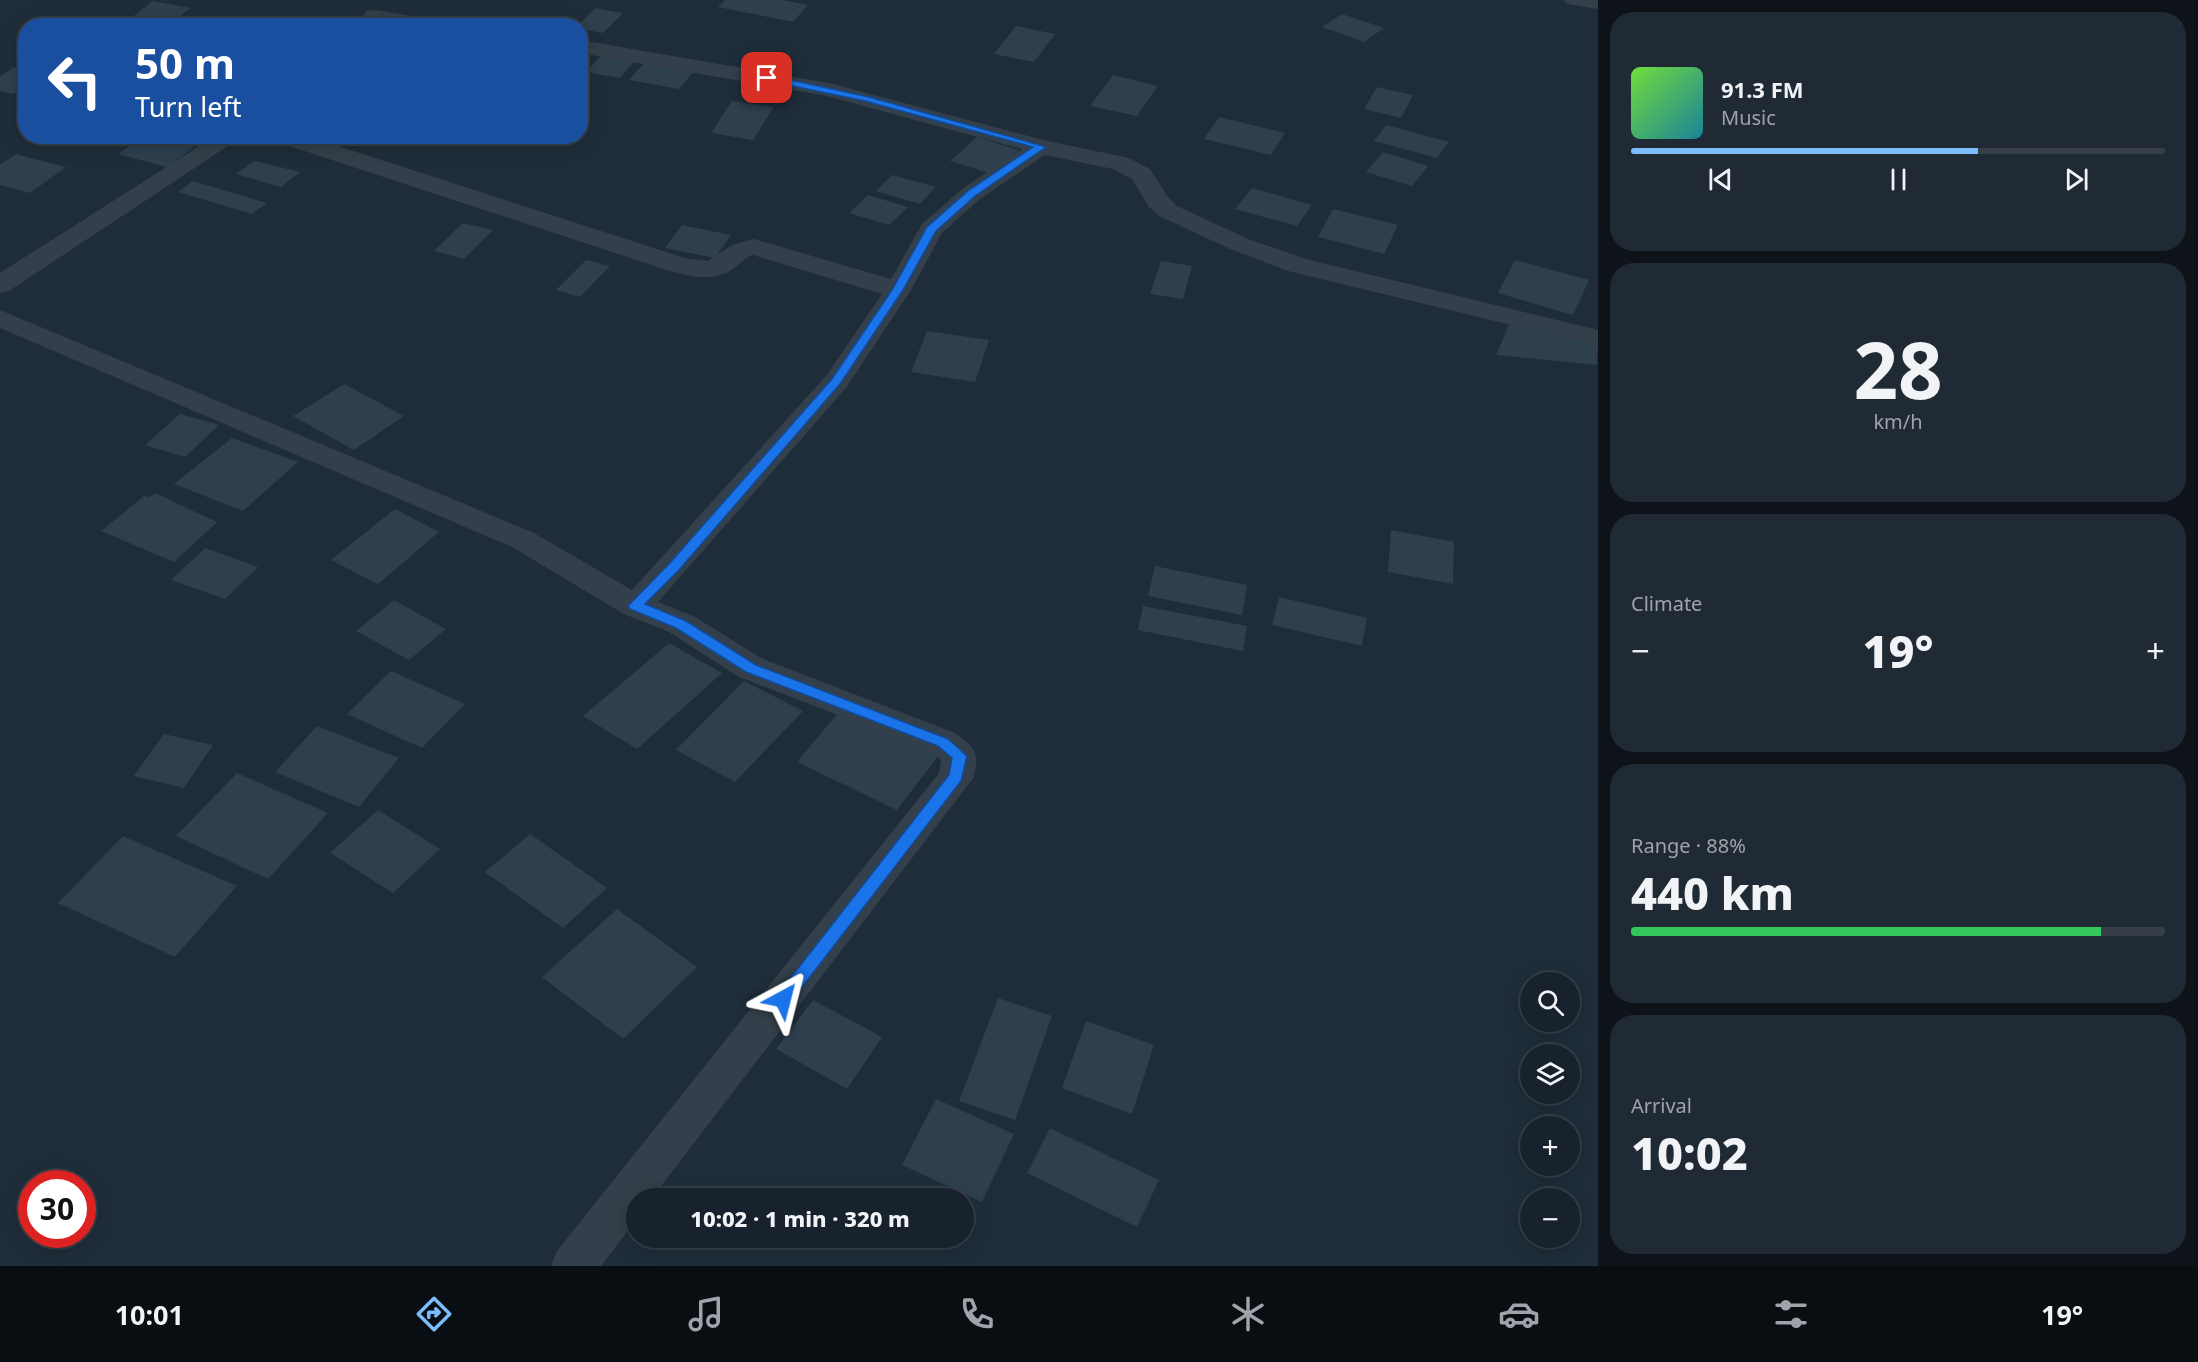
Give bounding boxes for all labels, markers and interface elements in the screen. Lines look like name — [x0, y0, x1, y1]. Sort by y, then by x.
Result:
text: 50 m — [135, 34, 235, 91]
icon: left — [36, 42, 114, 120]
pin — [741, 52, 792, 103]
icon: arrive — [750, 61, 783, 94]
text: 91.3 FM — [1721, 74, 1803, 104]
text: Turn left — [135, 88, 241, 125]
text: Music — [1721, 104, 1776, 131]
icon: previous — [1704, 163, 1737, 196]
icon: pause — [1882, 163, 1915, 196]
icon: next — [2060, 163, 2093, 196]
text: 28 — [1853, 316, 1943, 422]
text: km/h — [1873, 408, 1923, 435]
text: Climate — [1631, 590, 1702, 617]
text: 19° — [1862, 620, 1934, 681]
text: − — [1631, 628, 1650, 673]
text: + — [2146, 628, 2165, 673]
text: Range · 88% — [1631, 832, 1746, 859]
text: 440 km — [1631, 862, 1794, 923]
position arrow — [751, 967, 815, 1031]
map controls — [1520, 972, 1580, 1248]
button: search — [1520, 972, 1580, 1032]
button: layers — [1520, 1044, 1580, 1104]
text: Arrival — [1631, 1092, 1692, 1119]
button: + — [1520, 1116, 1580, 1176]
text: 10:02 — [1631, 1122, 1748, 1183]
speed limit sign: 30 — [18, 1170, 96, 1248]
button: − — [1520, 1188, 1580, 1248]
text: 10:02 · 1 min · 320 m — [690, 1203, 910, 1233]
icon: directions — [413, 1293, 455, 1335]
icon: music — [685, 1293, 727, 1335]
icon: phone — [956, 1293, 998, 1335]
icon: climate — [1227, 1293, 1269, 1335]
icon: car — [1498, 1293, 1540, 1335]
icon: filters — [1770, 1293, 1812, 1335]
text: 10:01 — [115, 1296, 184, 1333]
text: 19° — [2041, 1296, 2083, 1333]

